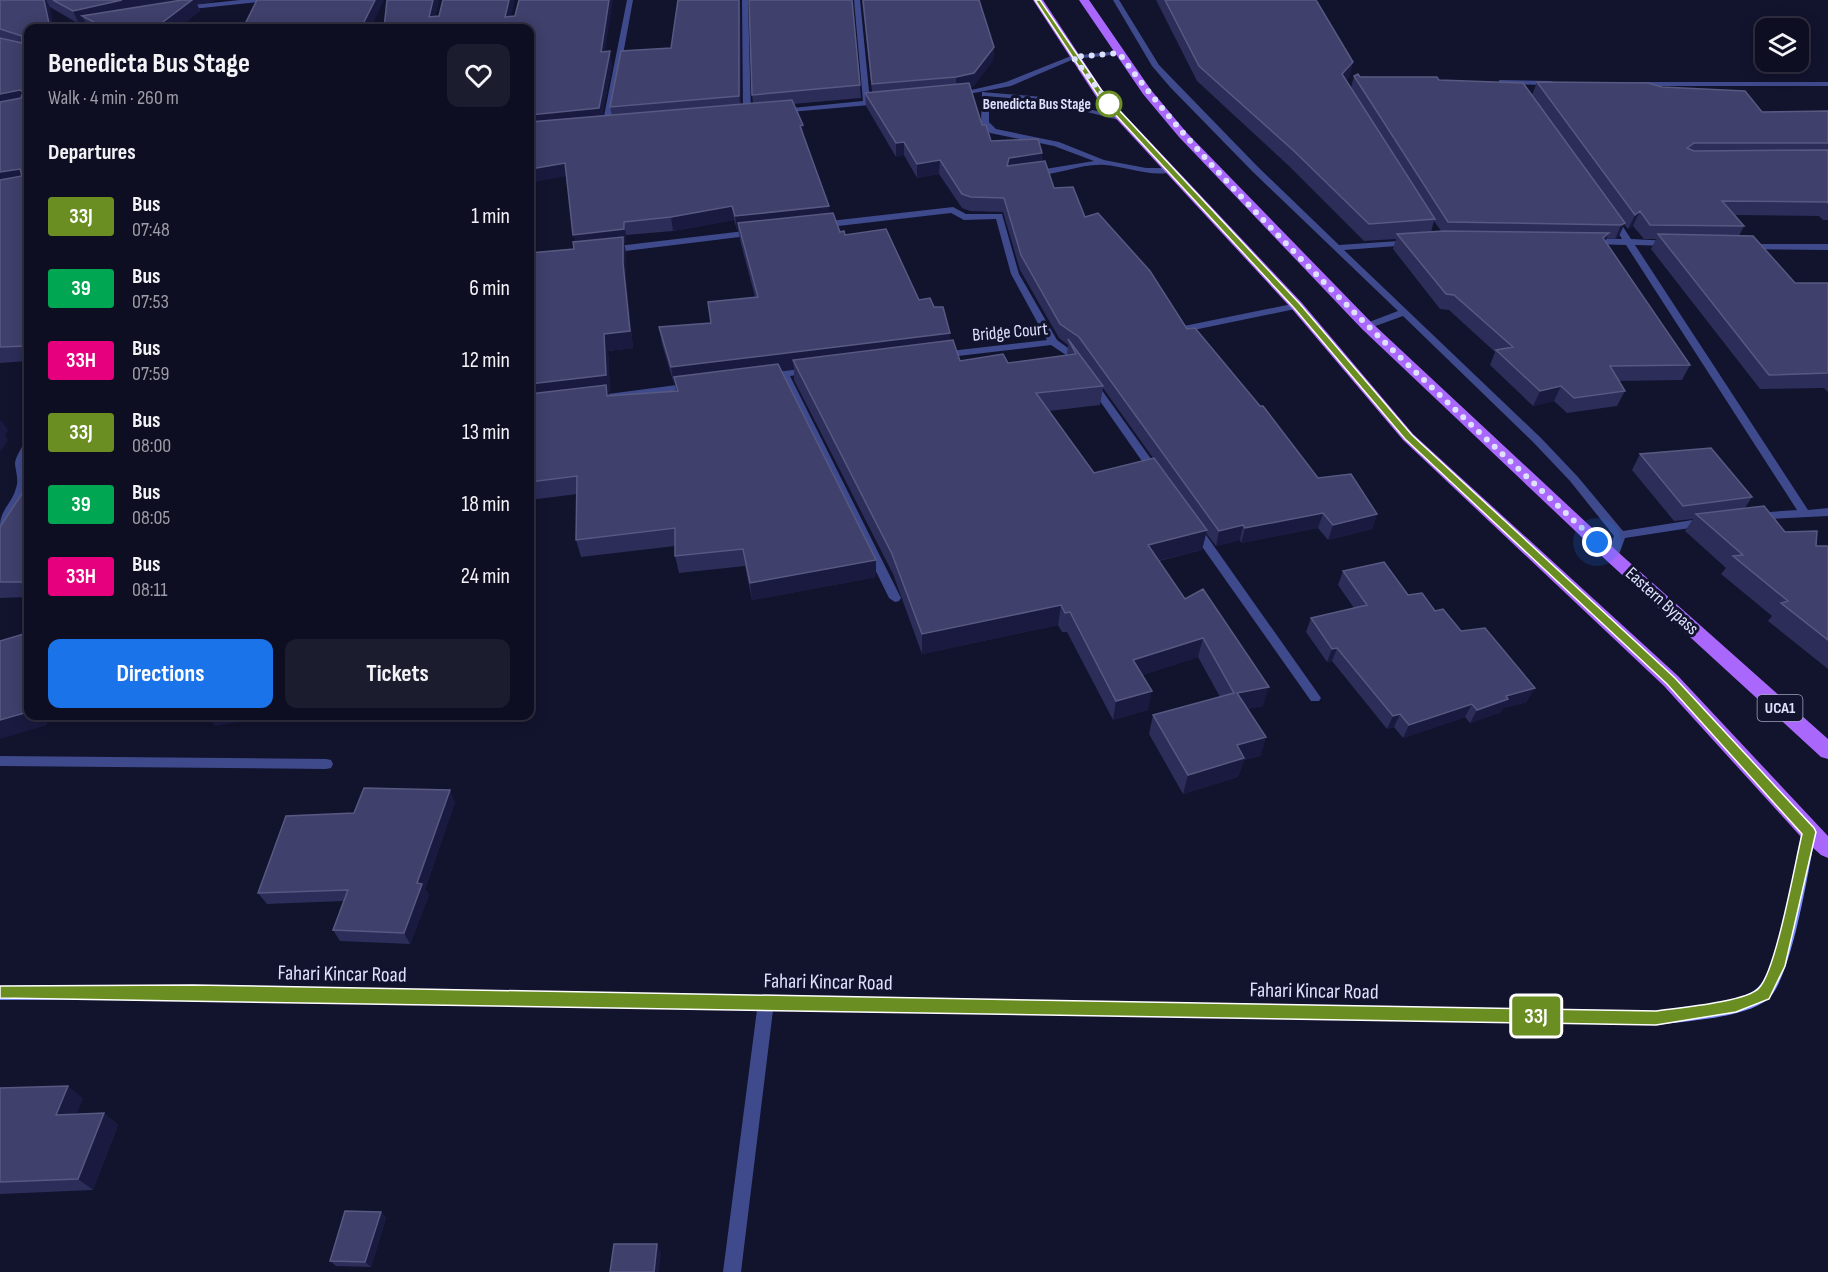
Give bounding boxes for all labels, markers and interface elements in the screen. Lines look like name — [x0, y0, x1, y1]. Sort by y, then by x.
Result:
map controls — [1755, 18, 1809, 72]
button: layers — [1755, 18, 1809, 72]
button: heart — [447, 44, 510, 107]
text: Benedicta Bus Stage — [48, 47, 250, 80]
text: Walk · 4 min · 260 m — [48, 86, 179, 110]
marker: Benedicta Bus Stage — [1096, 91, 1122, 117]
place label: Benedicta Bus Stage — [983, 95, 1091, 114]
text: Departures — [48, 139, 136, 166]
text: Bus — [132, 191, 161, 218]
text: 1 min — [471, 203, 510, 230]
text: 33J — [69, 204, 93, 229]
text: 07:48 — [132, 218, 170, 242]
text: Bus — [132, 263, 161, 290]
text: 6 min — [469, 275, 510, 302]
text: 39 — [71, 276, 91, 301]
text: 07:53 — [132, 290, 169, 314]
street label: Bridge Court — [971, 318, 1049, 346]
text: Bus — [132, 335, 161, 362]
text: 12 min — [462, 347, 510, 374]
text: 33H — [66, 348, 96, 373]
text: 07:59 — [132, 362, 169, 386]
text: Bus — [132, 407, 161, 434]
text: 13 min — [462, 419, 510, 446]
text: 33J — [69, 420, 93, 445]
text: 08:00 — [132, 434, 171, 458]
text: Bus — [132, 479, 161, 506]
text: 18 min — [462, 491, 510, 518]
text: 39 — [71, 492, 91, 517]
text: 08:05 — [132, 506, 170, 530]
your location — [1582, 527, 1612, 557]
text: Bus — [132, 551, 161, 578]
text: 24 min — [461, 563, 510, 590]
street label: Eastern Bypass — [1621, 563, 1703, 639]
text: 33H — [66, 564, 96, 589]
text: 08:11 — [132, 578, 167, 602]
button: Directions — [48, 639, 273, 708]
button: Tickets — [285, 639, 510, 708]
road number: UCA1 — [1758, 695, 1802, 721]
street label: Fahari Kincar Road — [277, 960, 407, 988]
street label: Fahari Kincar Road — [763, 968, 893, 996]
street label: Fahari Kincar Road — [1249, 977, 1379, 1005]
line badge: 33J — [1502, 996, 1570, 1036]
text: 33J — [1524, 1004, 1548, 1029]

